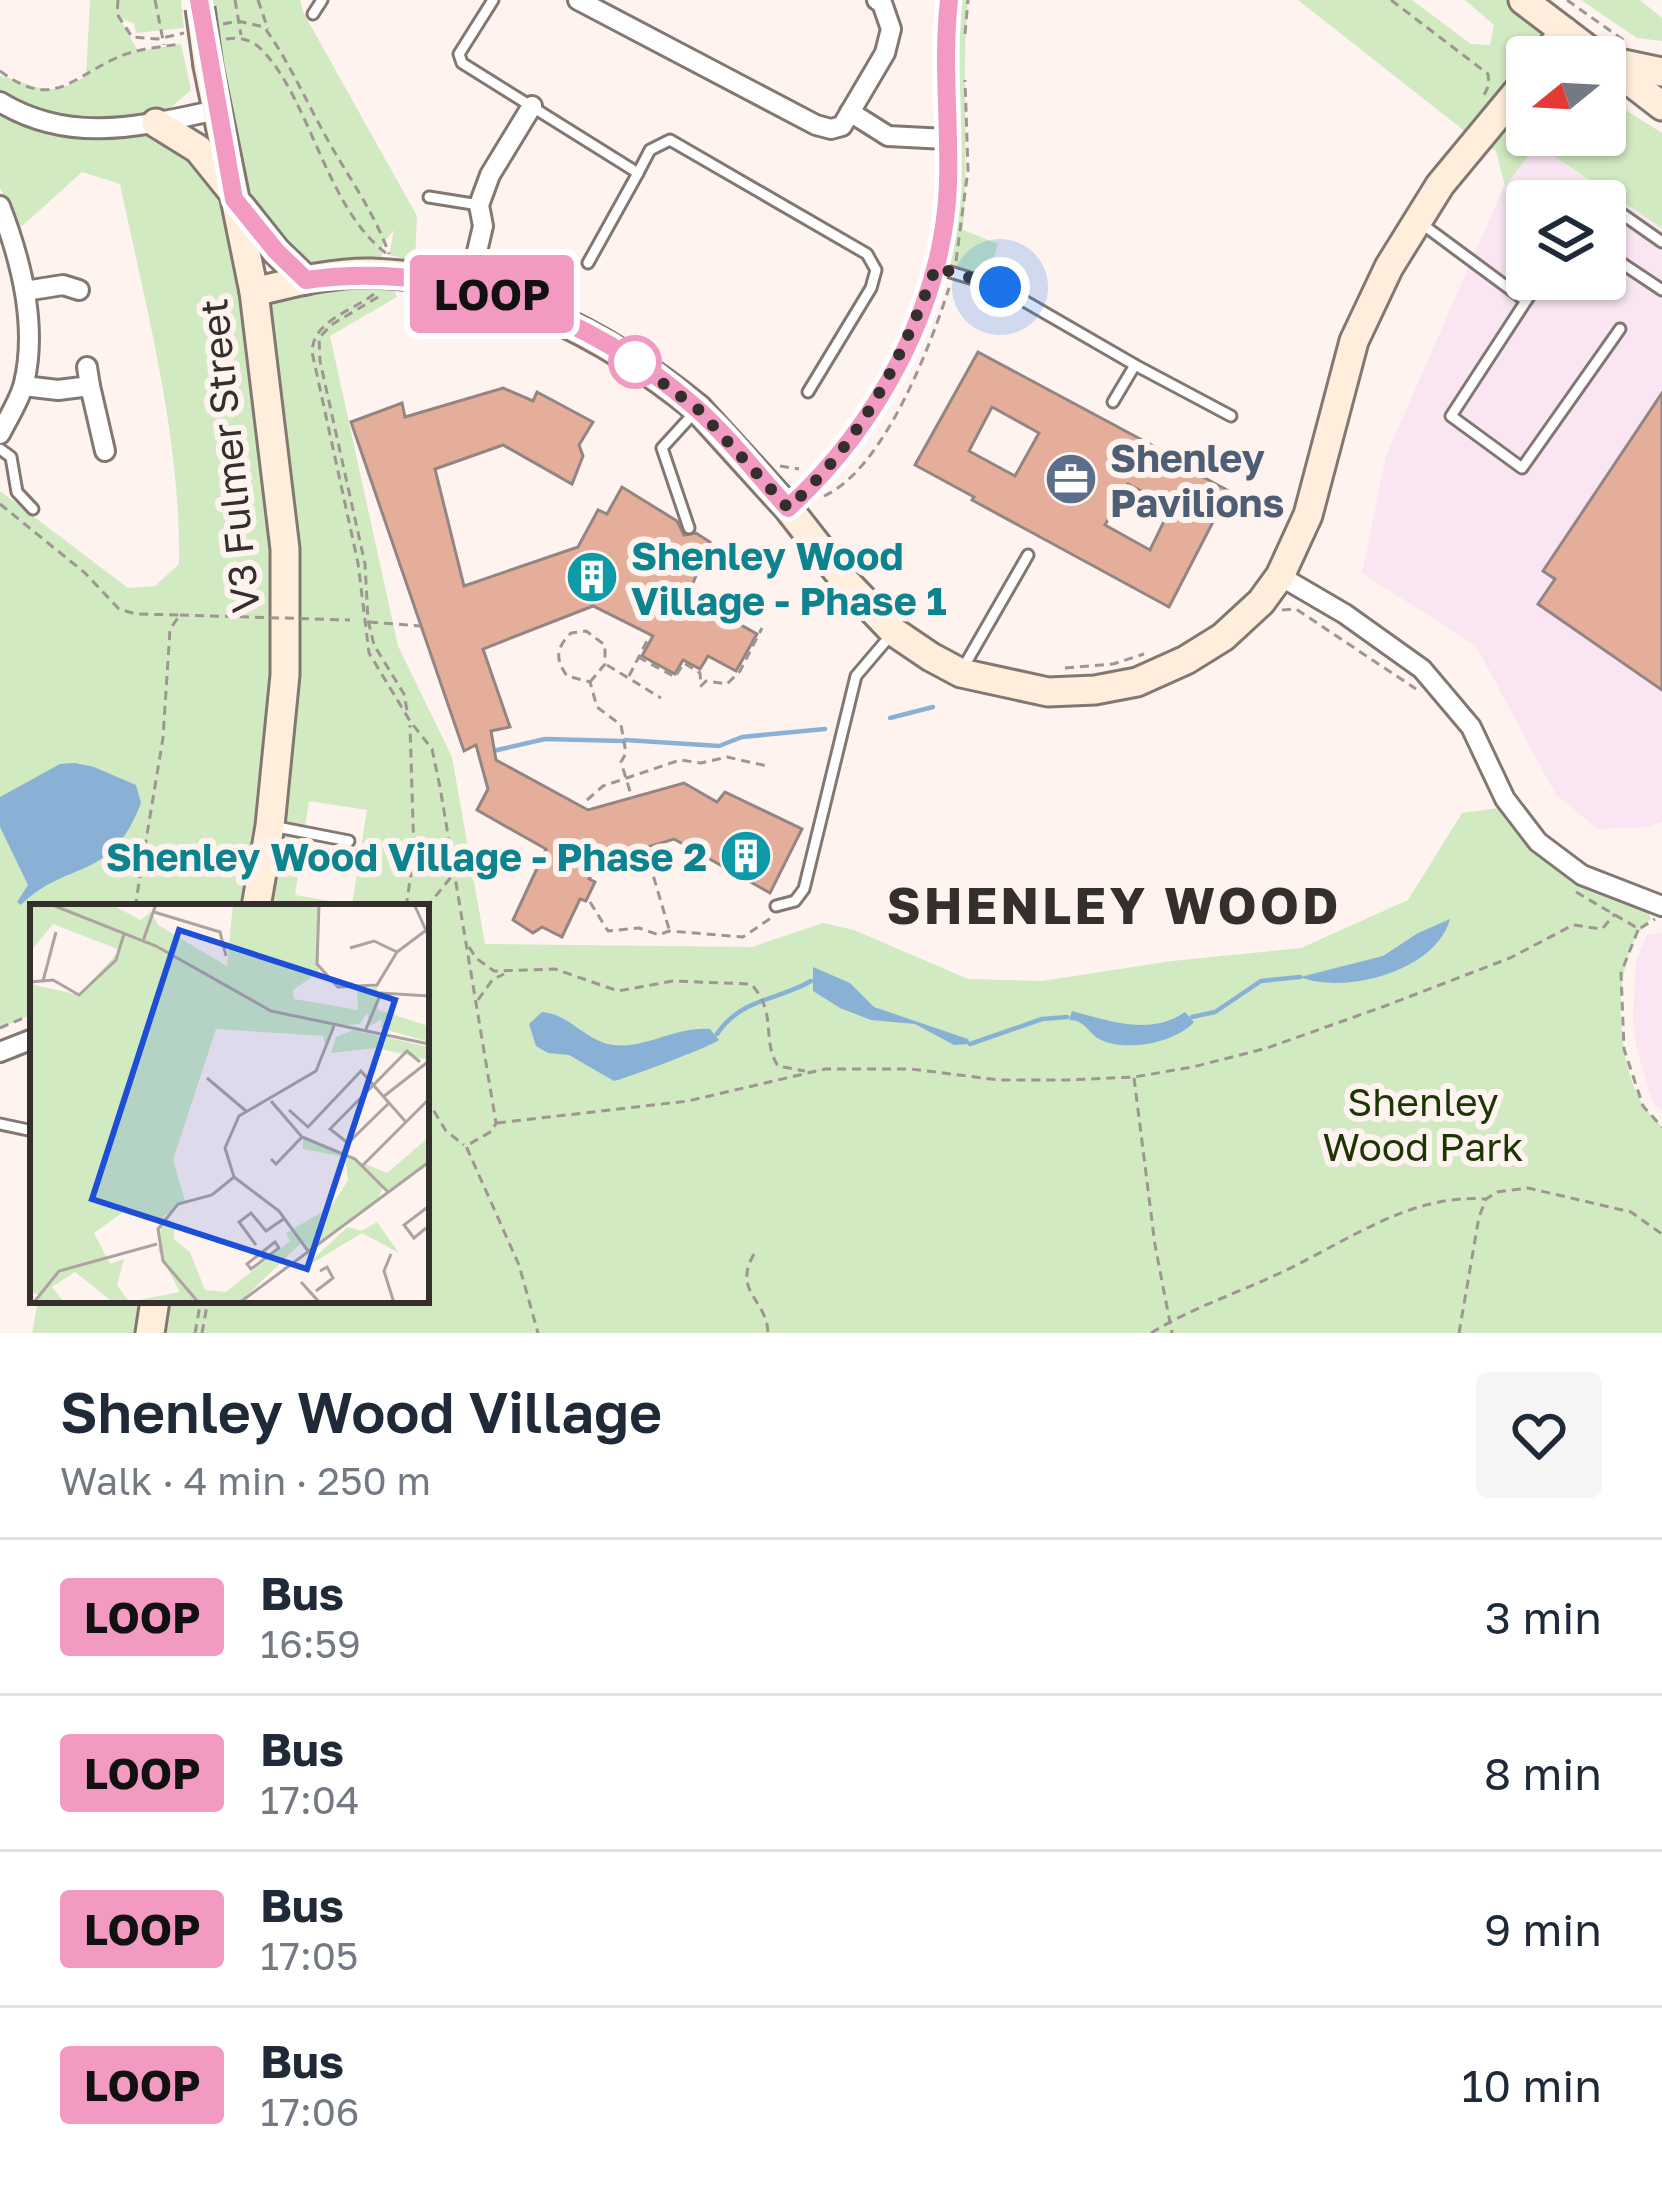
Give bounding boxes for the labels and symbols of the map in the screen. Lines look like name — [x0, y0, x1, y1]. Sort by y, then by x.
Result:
north arrow — [1506, 36, 1626, 156]
line badge: LOOP — [408, 255, 576, 333]
your location — [970, 257, 1030, 317]
street label: V3 Fulmer Street — [189, 297, 269, 615]
unlabelled marker — [610, 337, 660, 387]
place label: Shenley Pavilions — [1110, 434, 1284, 526]
office icon: Shenley Pavilions — [1043, 451, 1099, 507]
place label: Shenley Wood Village - Phase 1 — [631, 532, 946, 624]
building icon: Shenley Wood Village - Phase 1 — [564, 549, 620, 605]
building icon: Shenley Wood Village - Phase 2 — [718, 828, 774, 884]
place label: Shenley Wood Village - Phase 2 — [106, 833, 707, 880]
district label: SHENLEY WOOD — [887, 874, 1341, 935]
inset map — [30, 904, 429, 1303]
park label: Shenley Wood Park — [1323, 1078, 1523, 1170]

